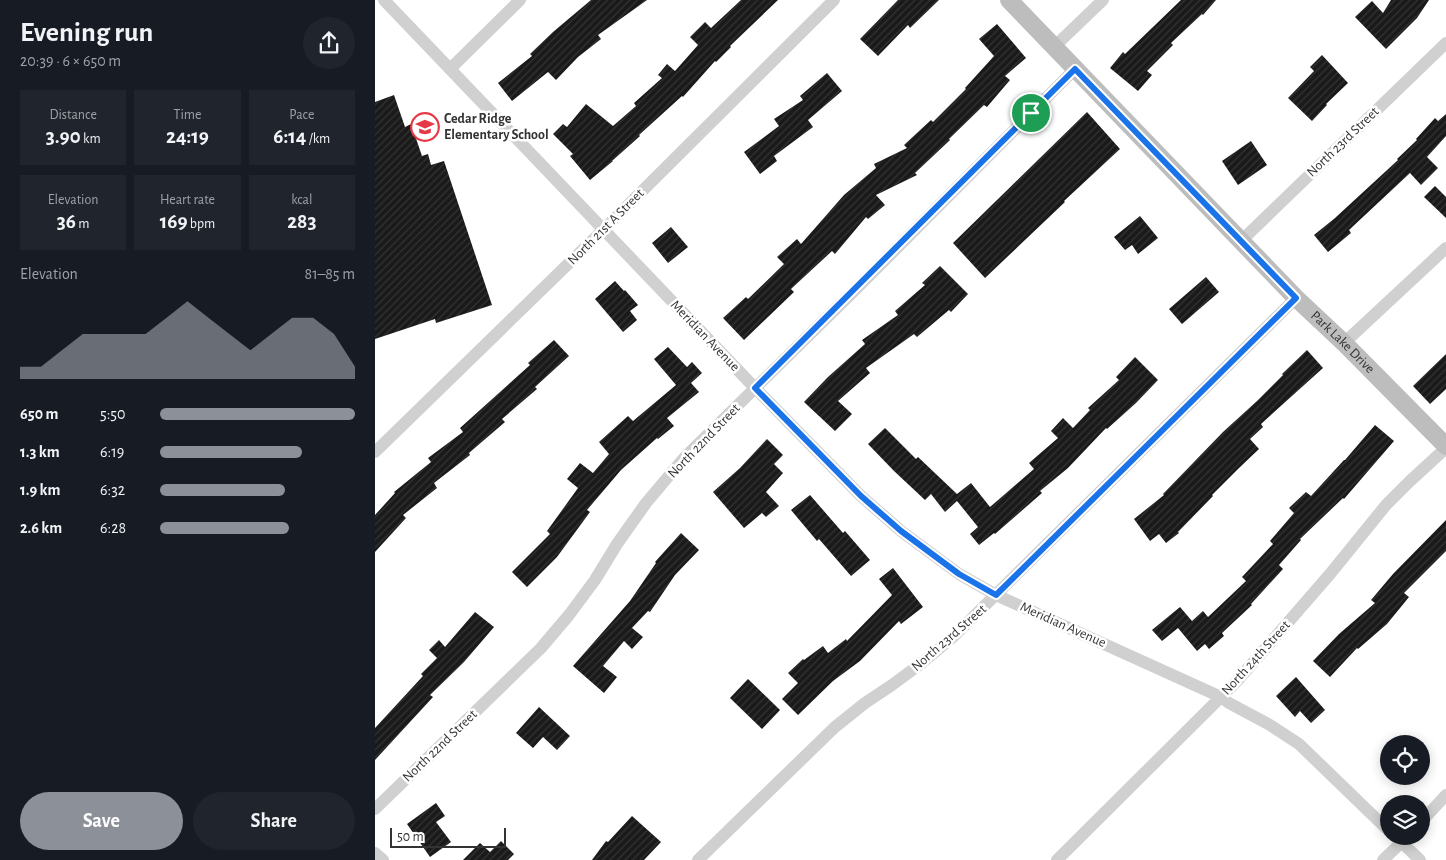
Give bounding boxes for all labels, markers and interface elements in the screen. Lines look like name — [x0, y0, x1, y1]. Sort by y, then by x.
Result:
button: share — [303, 17, 355, 69]
text: Evening run — [20, 19, 153, 47]
text: 20:39 · 6 × 650 m — [20, 53, 121, 69]
pin — [1010, 92, 1052, 134]
icon: arrive — [1017, 99, 1045, 127]
street label: North 23rd Street — [1304, 104, 1382, 180]
text: Distance — [49, 108, 97, 122]
text: Time — [174, 108, 201, 122]
text: Pace — [289, 108, 314, 122]
school or university icon: Cedar Ridge Elementary School — [410, 112, 440, 142]
place label: Cedar Ridge Elementary School — [444, 112, 549, 142]
text: 3.90 — [46, 126, 81, 147]
text: 24:19 — [166, 126, 209, 147]
text: 6:14 — [273, 126, 306, 147]
text: km — [81, 132, 101, 146]
text: /km — [306, 132, 330, 146]
street label: North 21st A Street — [565, 186, 647, 268]
text: Elevation — [48, 193, 98, 207]
text: Heart rate — [160, 193, 215, 207]
text: kcal — [291, 193, 313, 207]
text: 36 — [57, 211, 76, 232]
text: 169 — [160, 211, 188, 232]
text: 283 — [287, 211, 316, 232]
text: m — [76, 217, 90, 231]
text: bpm — [188, 217, 215, 231]
text: Elevation — [20, 266, 78, 282]
text: 81–85 m — [305, 266, 355, 282]
street label: Meridian Avenue — [668, 298, 742, 374]
street label: Park Lake Drive — [1308, 308, 1377, 376]
street label: North 22nd Street — [665, 401, 743, 481]
text: 650 m — [20, 406, 58, 422]
text: 5:50 — [100, 406, 126, 422]
text: 1.3 km — [20, 444, 60, 460]
text: 6:19 — [100, 444, 124, 460]
text: 1.9 km — [20, 482, 60, 498]
text: 6:32 — [100, 482, 125, 498]
text: 2.6 km — [20, 520, 62, 536]
text: 6:28 — [100, 520, 126, 536]
street label: Meridian Avenue — [1018, 600, 1108, 650]
street label: North 23rd Street — [909, 602, 989, 674]
street label: North 24th Street — [1219, 618, 1293, 698]
street label: North 22nd Street — [400, 707, 480, 785]
map controls — [1380, 735, 1430, 845]
button: locate — [1380, 735, 1430, 785]
button: Save — [20, 792, 183, 850]
button: Share — [193, 792, 355, 850]
button: layers — [1380, 795, 1430, 845]
scale bar — [390, 825, 506, 848]
text: 50 m — [397, 830, 424, 844]

